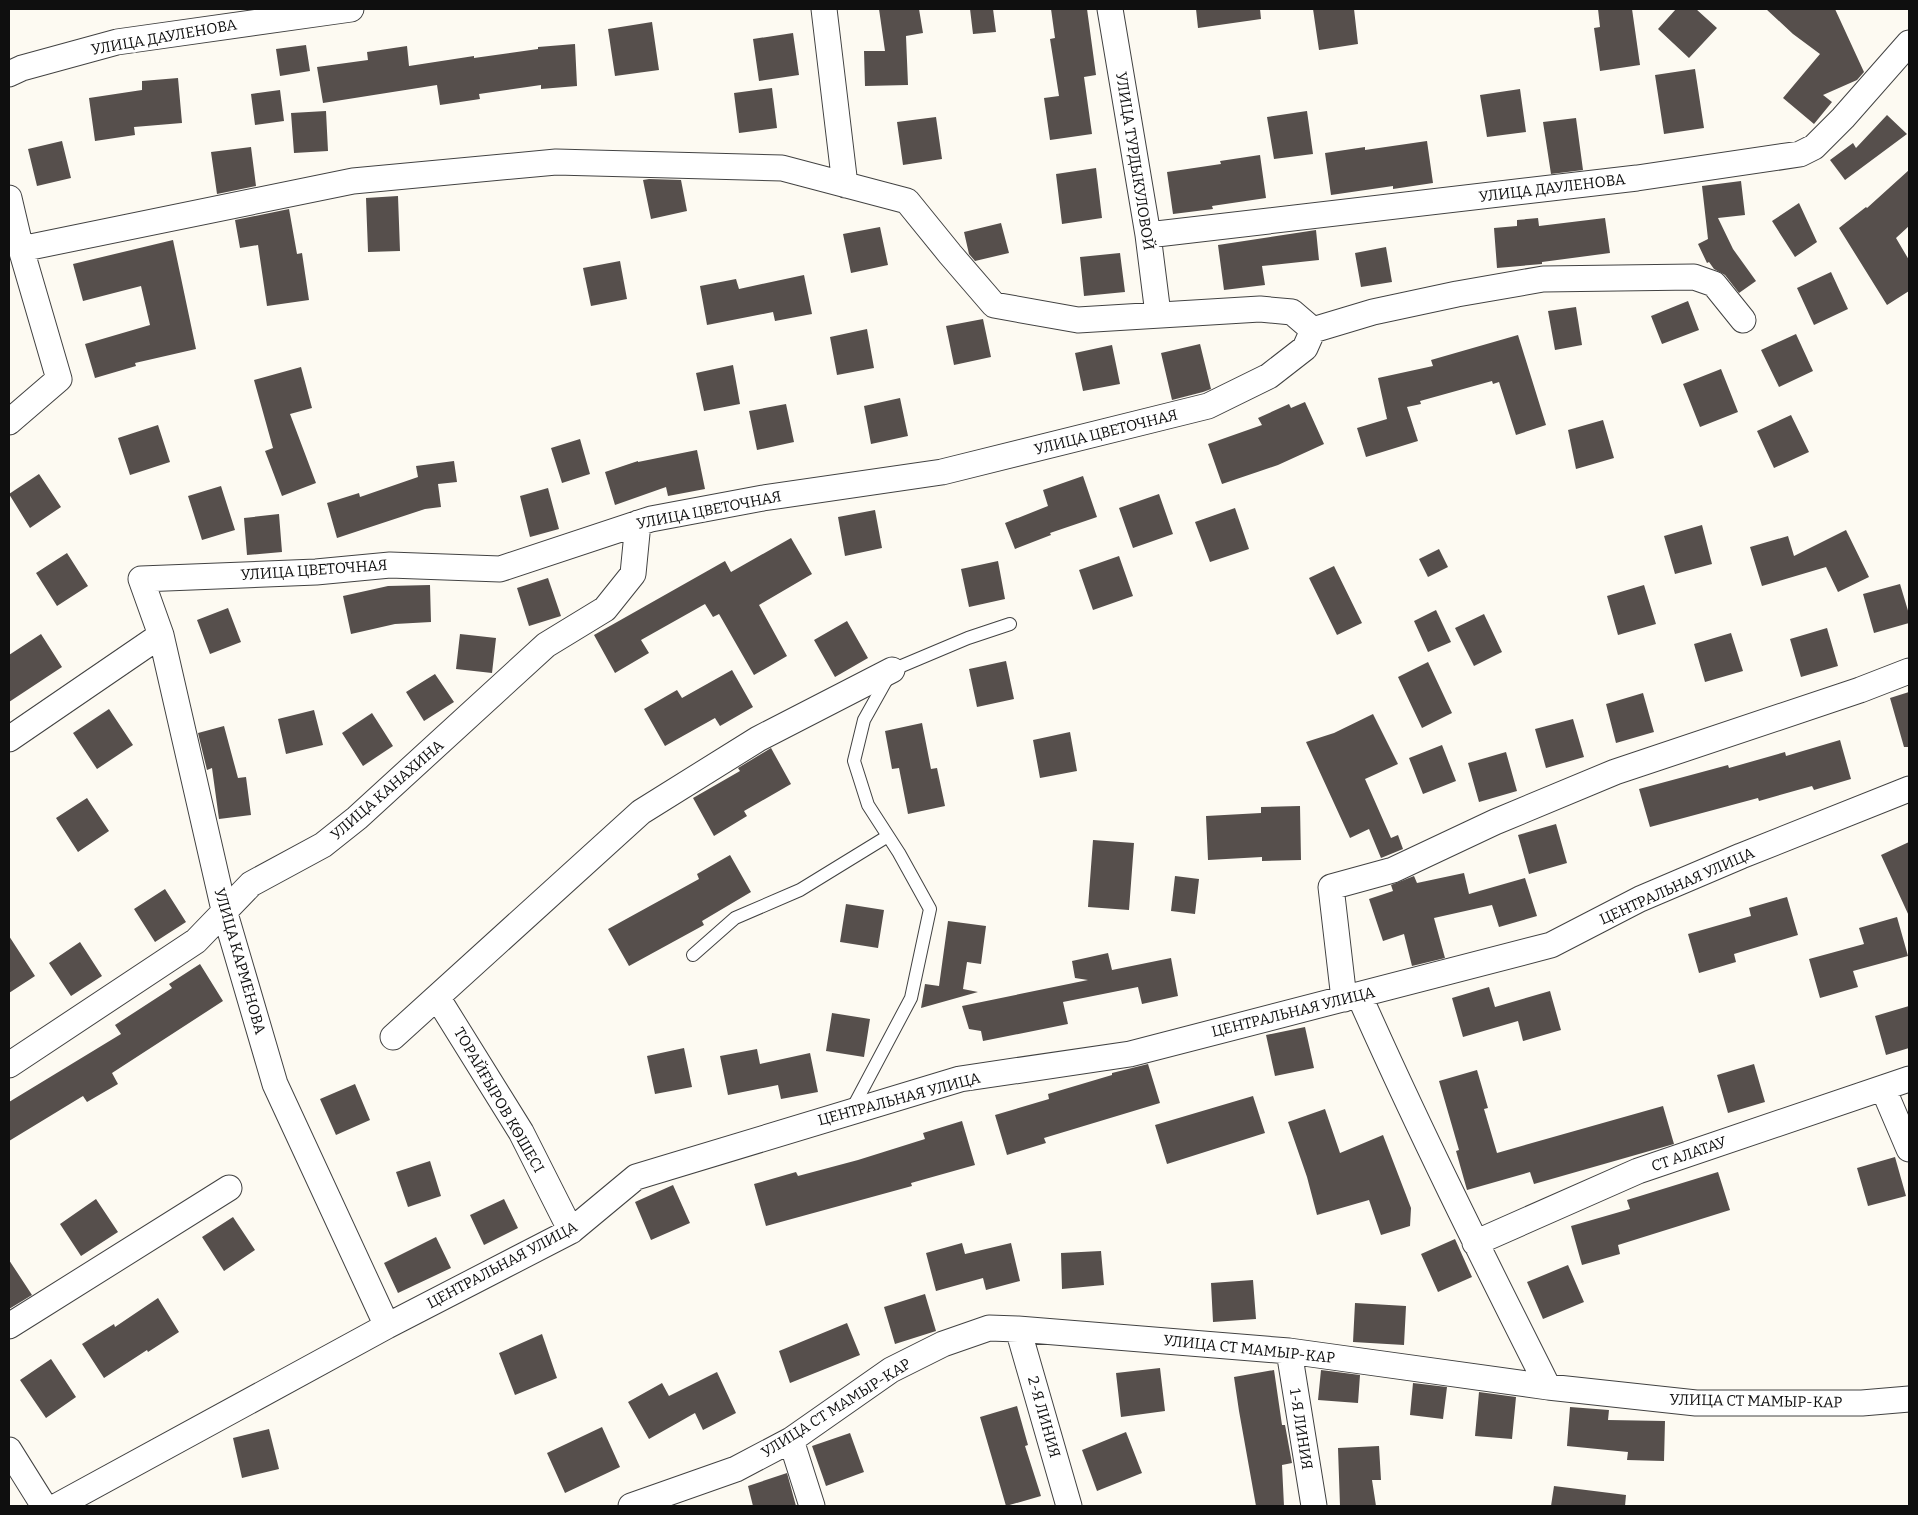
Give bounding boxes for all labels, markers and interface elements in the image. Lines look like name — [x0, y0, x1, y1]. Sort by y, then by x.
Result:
street label: УЛИЦА ДАУЛЕНОВА — [90, 15, 239, 59]
street label: УЛИЦА ТУРДЫКУЛОВОЙ — [1112, 71, 1158, 251]
street label: УЛИЦА ДАУЛЕНОВА — [1478, 170, 1627, 206]
street label: УЛИЦА ЦВЕТОЧНАЯ — [1032, 405, 1180, 459]
street label: УЛИЦА ЦВЕТОЧНАЯ — [635, 487, 783, 533]
street label: УЛИЦА ЦВЕТОЧНАЯ — [240, 556, 388, 584]
street label: УЛИЦА КАНАХИНА — [327, 736, 447, 844]
street label: ЦЕНТРАЛЬНАЯ УЛИЦА — [1597, 844, 1758, 928]
street label: УЛИЦА КАРМЕНОВА — [210, 886, 270, 1037]
street label: ЦЕНТРАЛЬНАЯ УЛИЦА — [1210, 983, 1377, 1041]
street label: ТОРАЙҒЫРОВ КӨШЕСІ — [450, 1024, 548, 1176]
street label: ЦЕНТРАЛЬНАЯ УЛИЦА — [816, 1069, 983, 1129]
street label: СТ АЛАТАУ — [1649, 1132, 1730, 1175]
street label: ЦЕНТРАЛЬНАЯ УЛИЦА — [424, 1218, 580, 1312]
street label: УЛИЦА СТ МАМЫР-КАР — [1162, 1331, 1336, 1367]
street label: УЛИЦА СТ МАМЫР-КАР — [758, 1355, 914, 1461]
street label: 2-Я ЛИНИЯ — [1024, 1374, 1064, 1460]
street label: 1-Я ЛИНИЯ — [1286, 1387, 1316, 1471]
street label: УЛИЦА СТ МАМЫР-КАР — [1670, 1390, 1843, 1412]

